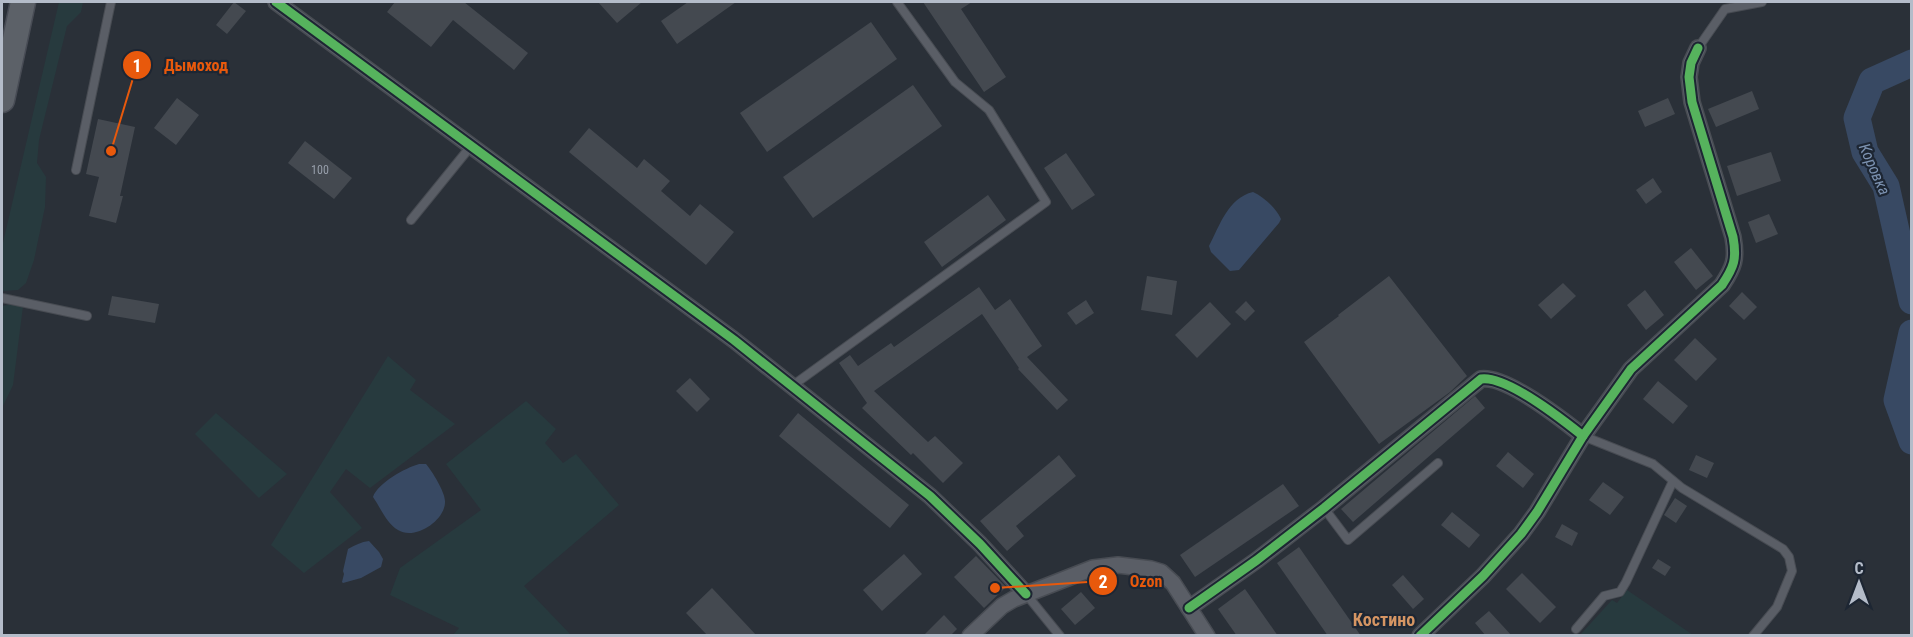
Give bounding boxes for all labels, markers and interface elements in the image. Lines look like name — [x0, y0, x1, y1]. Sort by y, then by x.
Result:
callout: Дымоход — [122, 48, 240, 82]
text: 1 — [132, 55, 142, 76]
text: Дымоход — [164, 56, 228, 75]
water label: Коровка — [1855, 140, 1894, 198]
house number: 100 — [311, 163, 329, 177]
north arrow — [1829, 553, 1889, 613]
text: С — [1854, 559, 1864, 578]
callout: Ozon — [1088, 564, 1175, 598]
text: 2 — [1098, 571, 1108, 592]
text: Ozon — [1130, 572, 1162, 591]
district label: Костино — [1353, 609, 1415, 630]

